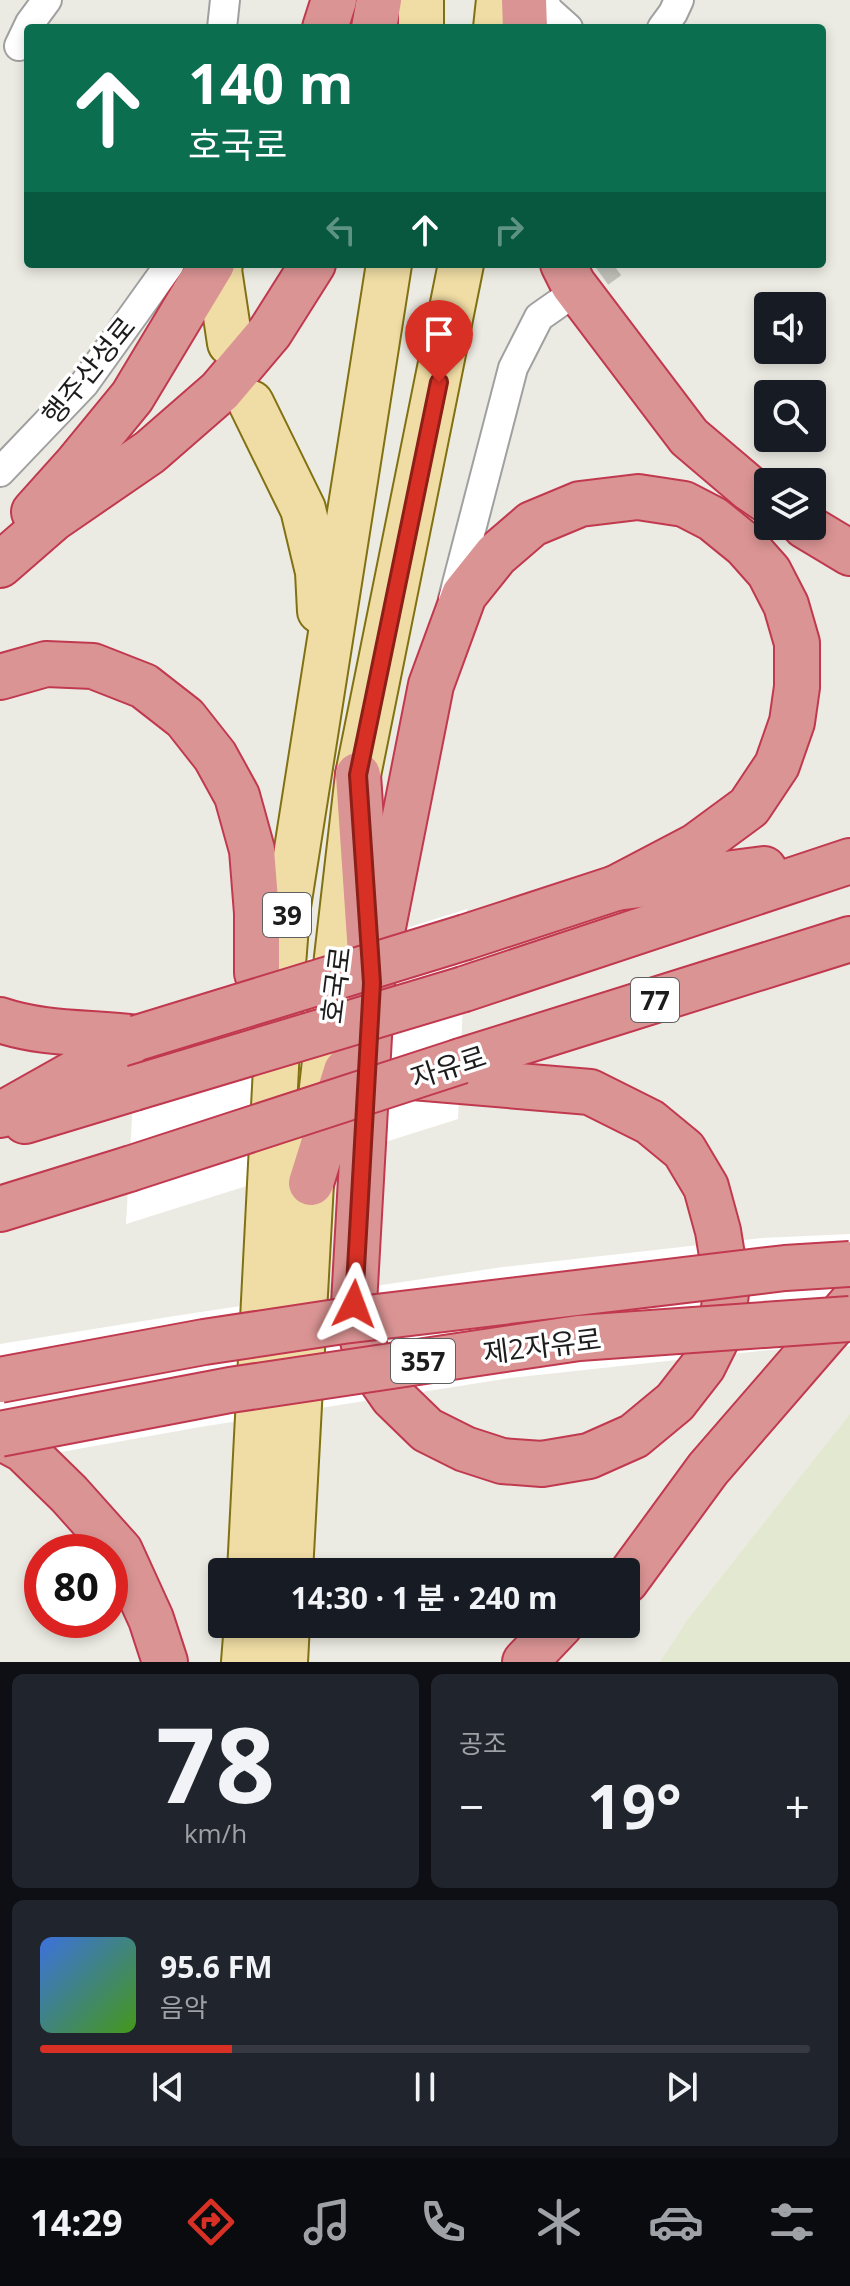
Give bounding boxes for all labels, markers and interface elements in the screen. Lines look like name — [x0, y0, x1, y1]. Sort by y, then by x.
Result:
text: 140 m — [188, 44, 354, 120]
icon: ahead — [56, 56, 160, 160]
text: 호국로 — [188, 120, 287, 169]
icon: left — [319, 208, 363, 252]
icon: ahead — [403, 208, 447, 252]
icon: right — [487, 208, 531, 252]
map controls — [754, 292, 826, 540]
button: sound — [754, 292, 826, 364]
pin — [405, 300, 473, 382]
street label: 행주산성로 — [33, 308, 143, 432]
icon: arrive — [417, 312, 461, 356]
button: search — [754, 380, 826, 452]
button: layers — [754, 468, 826, 540]
road number: 39 — [263, 893, 311, 937]
street label: 호국로 — [311, 944, 359, 1026]
road number: 77 — [631, 978, 679, 1022]
street label: 자유로 — [405, 1036, 491, 1096]
position arrow — [312, 1262, 396, 1346]
street label: 제2자유로 — [481, 1319, 603, 1371]
road number: 357 — [391, 1339, 455, 1383]
speed limit sign: 80 — [24, 1534, 128, 1638]
text: 14:30 · 1 분 · 240 m — [291, 1577, 557, 1618]
text: 78 — [156, 1692, 275, 1833]
text: 공조 — [459, 1725, 507, 1761]
text: 19° — [587, 1765, 682, 1847]
text: − — [459, 1776, 484, 1836]
text: + — [785, 1776, 810, 1836]
text: km/h — [184, 1815, 247, 1851]
text: 95.6 FM — [160, 1946, 273, 1987]
text: 음악 — [160, 1989, 208, 2025]
icon: previous — [146, 2065, 190, 2109]
icon: pause — [403, 2065, 447, 2109]
icon: next — [660, 2065, 704, 2109]
icon: directions — [183, 2194, 239, 2250]
icon: music — [299, 2194, 355, 2250]
icon: phone — [415, 2194, 471, 2250]
icon: climate — [531, 2194, 587, 2250]
icon: car — [648, 2194, 704, 2250]
icon: filters — [764, 2194, 820, 2250]
text: 14:29 — [30, 2198, 123, 2247]

